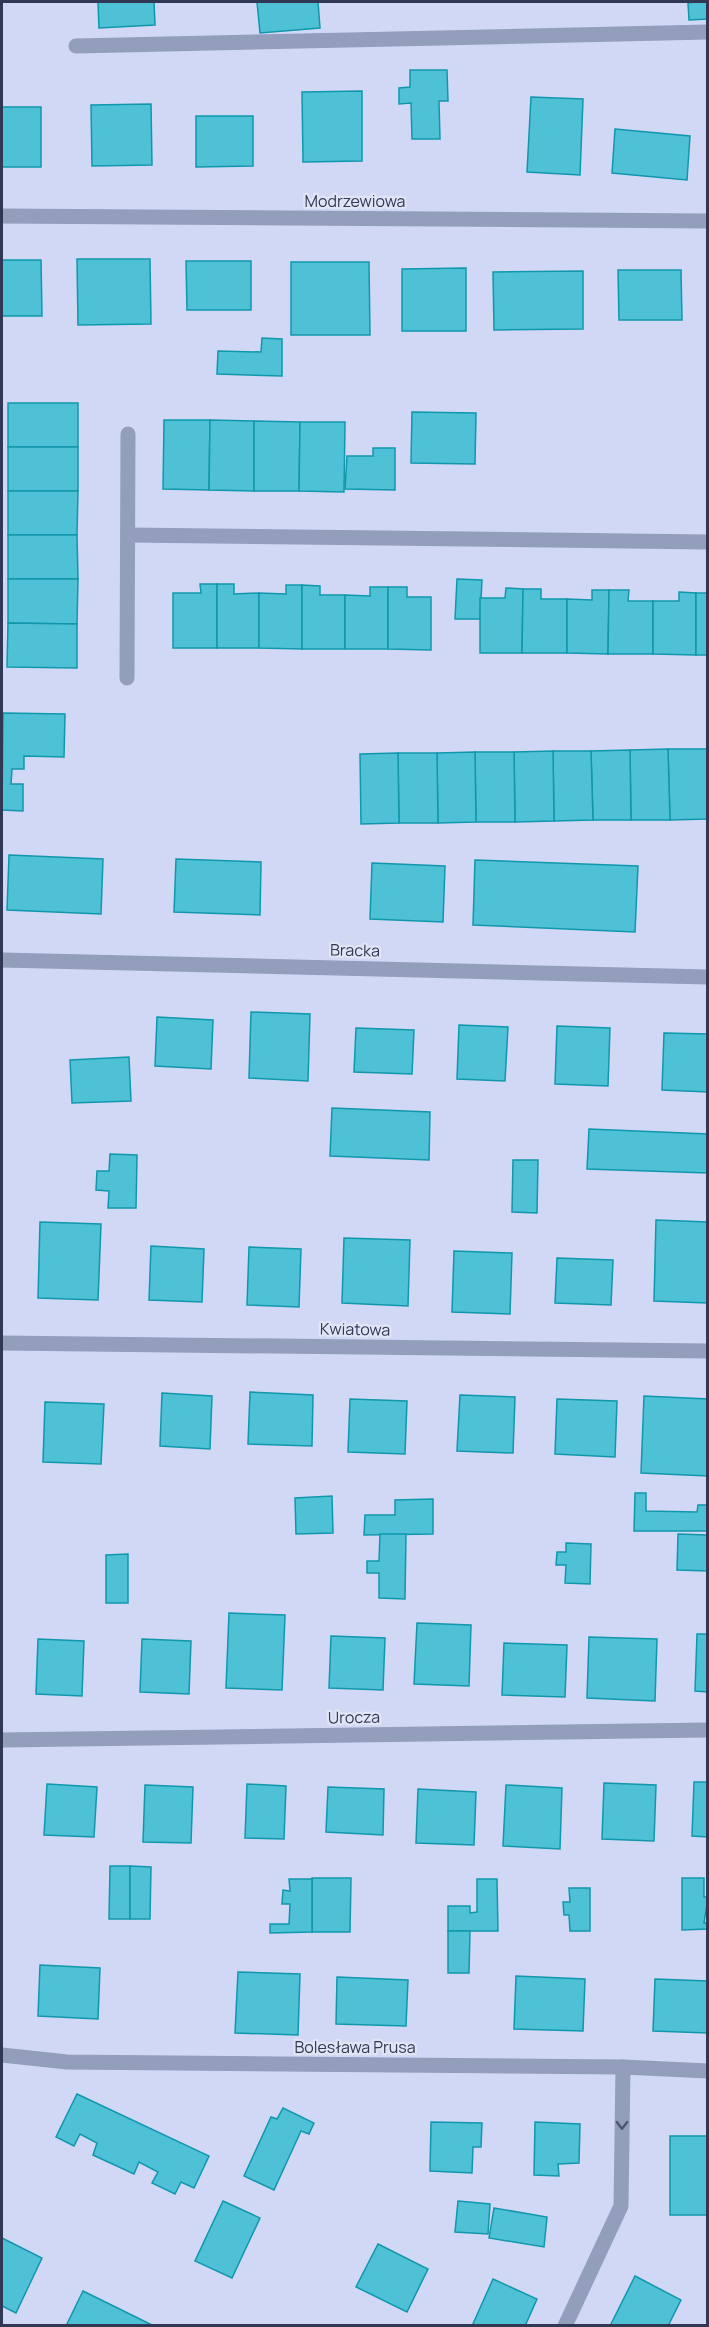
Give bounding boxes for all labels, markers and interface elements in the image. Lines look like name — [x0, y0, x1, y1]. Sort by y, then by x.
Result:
street label: Modrzewiowa — [305, 190, 405, 212]
street label: Bracka — [330, 939, 380, 961]
street label: Kwiatowa — [320, 1317, 390, 1341]
street label: Urocza — [328, 1706, 380, 1728]
street label: Bolesława Prusa — [294, 2036, 416, 2058]
one-way arrow — [616, 2121, 628, 2130]

